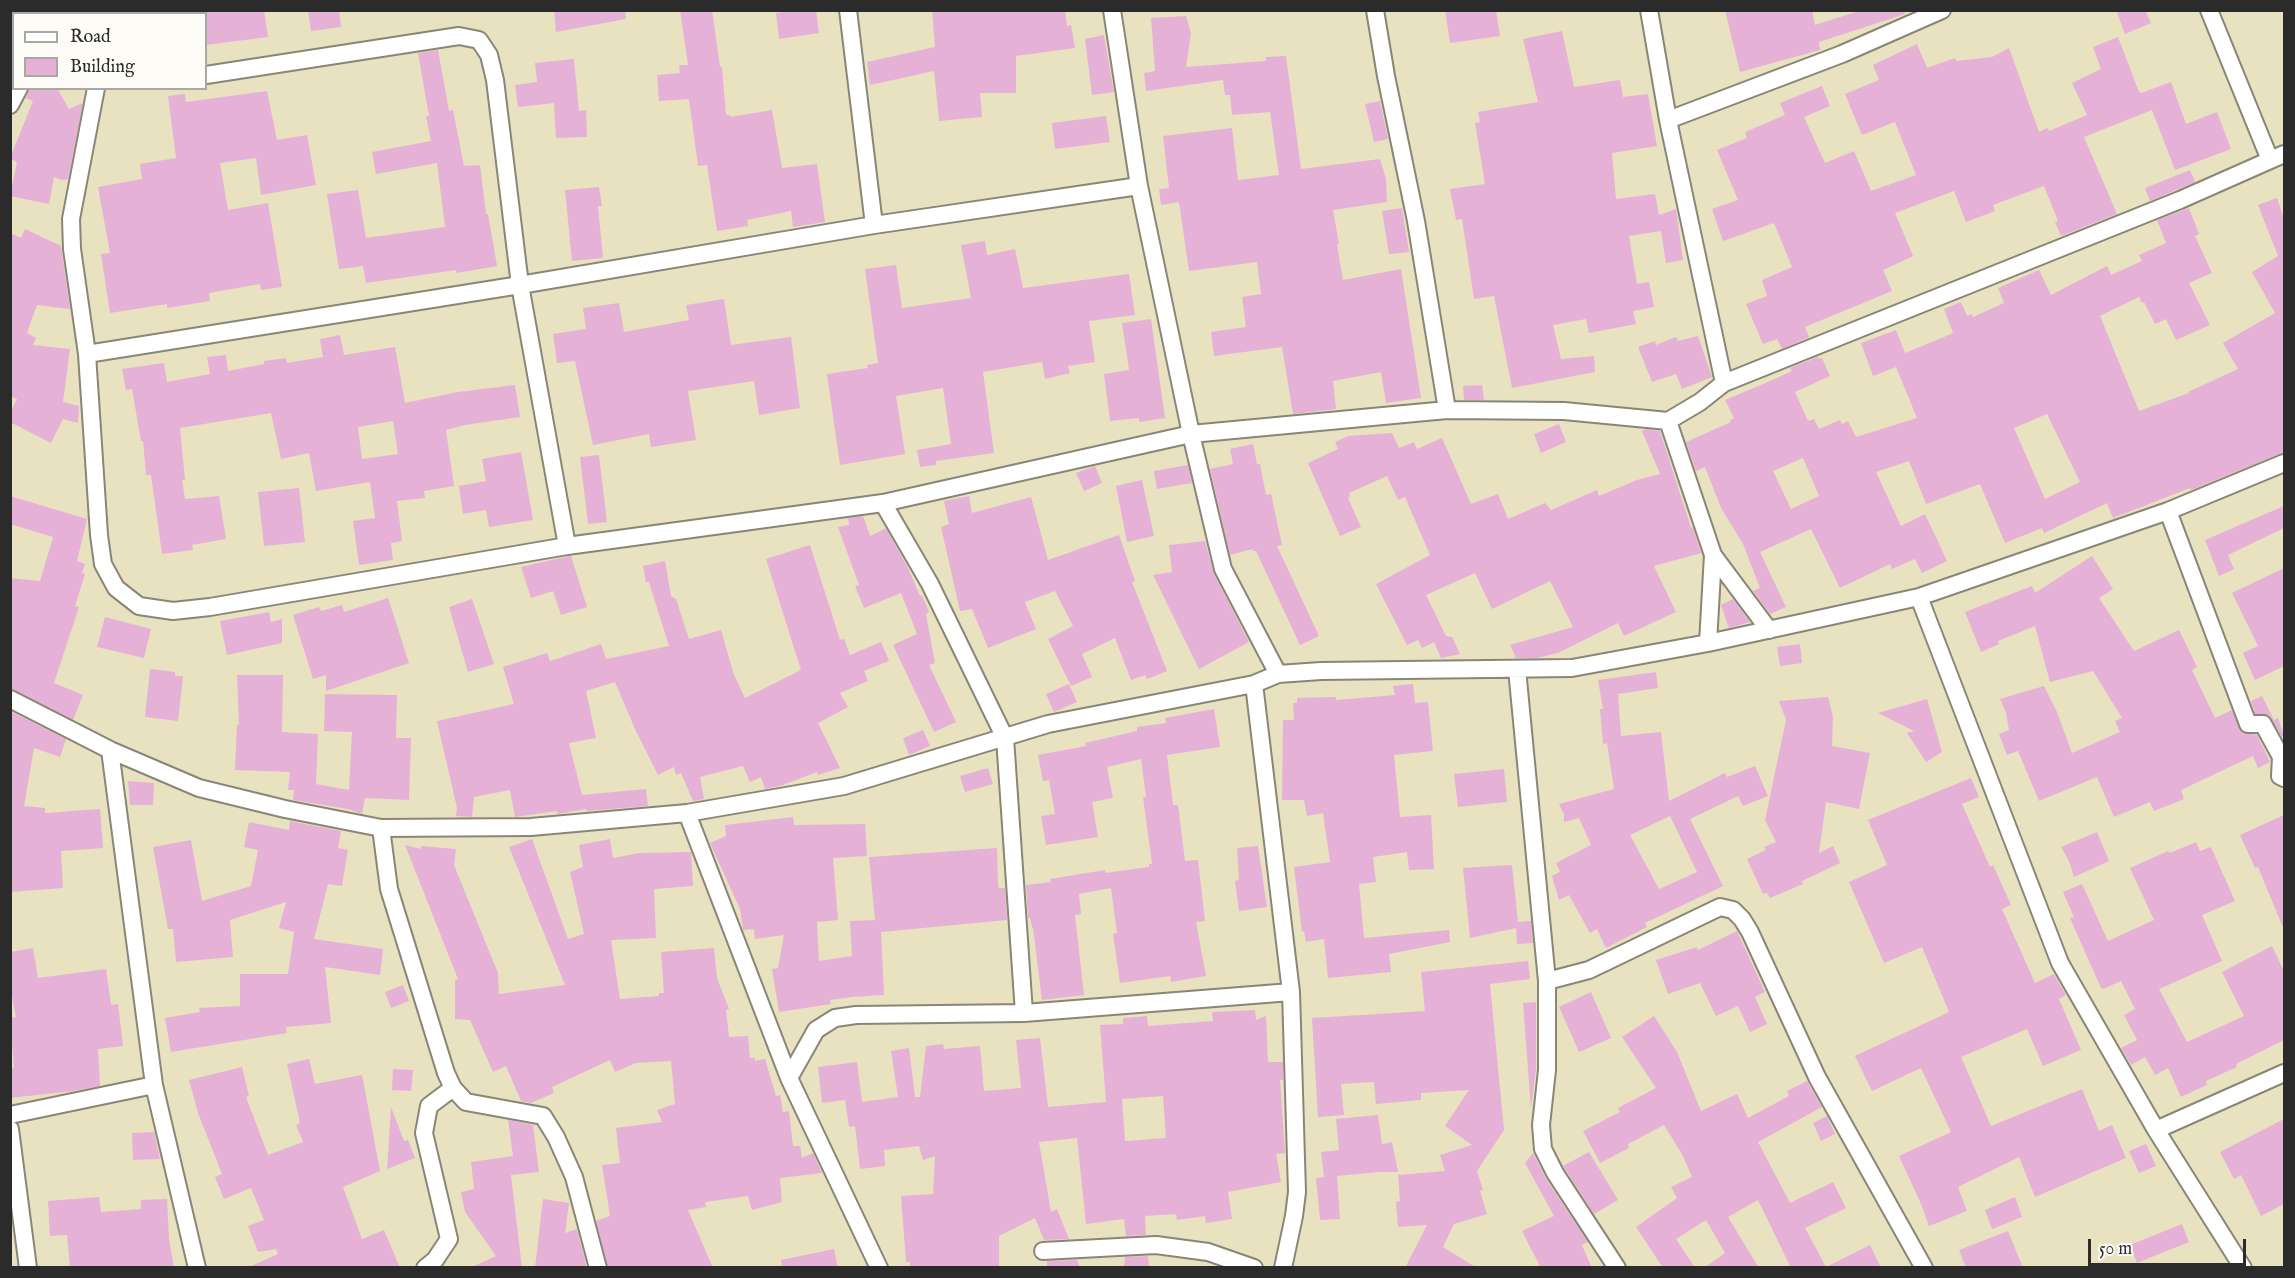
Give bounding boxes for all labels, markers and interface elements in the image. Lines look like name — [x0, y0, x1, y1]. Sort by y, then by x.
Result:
legend — [12, 12, 207, 90]
text: Road — [70, 26, 111, 49]
text: Building — [70, 56, 135, 79]
scale bar — [2091, 1227, 2248, 1265]
text: 50 m — [2099, 1238, 2132, 1261]

